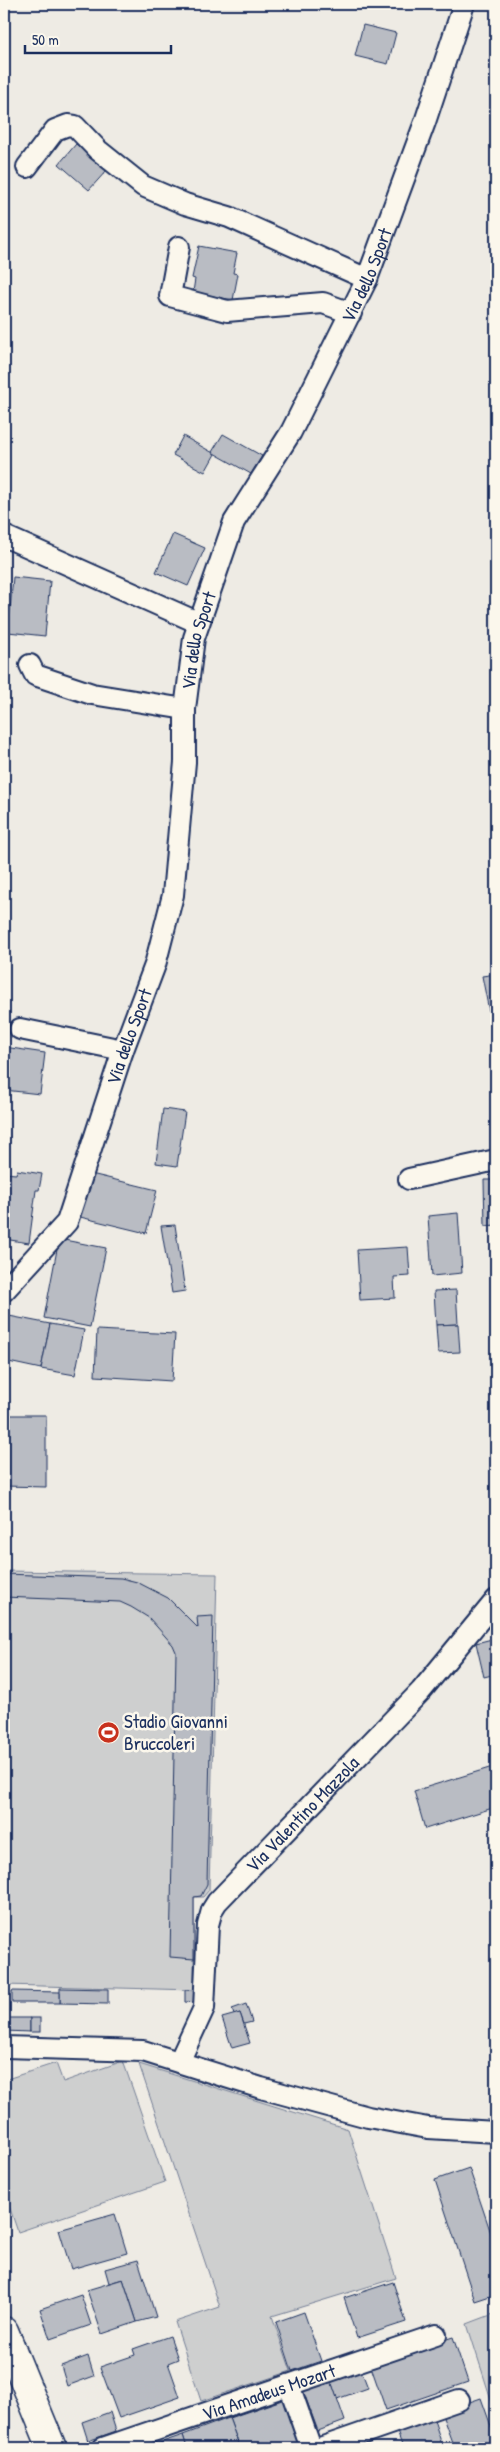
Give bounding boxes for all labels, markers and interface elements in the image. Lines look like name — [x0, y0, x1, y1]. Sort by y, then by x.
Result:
scale bar — [25, 22, 171, 54]
text: 50 m — [32, 29, 59, 50]
street label: Via dello Sport — [335, 224, 398, 327]
street label: Via dello Sport — [175, 587, 222, 691]
street label: Via dello Sport — [100, 984, 158, 1088]
place label: Stadio Giovanni Bruccoleri — [124, 1708, 228, 1756]
sports icon: Stadio Giovanni Bruccoleri — [96, 1720, 120, 1744]
street label: Via Valentino Mazzola — [240, 1750, 365, 1878]
street label: Via Amadeus Mozart — [199, 2357, 339, 2426]

